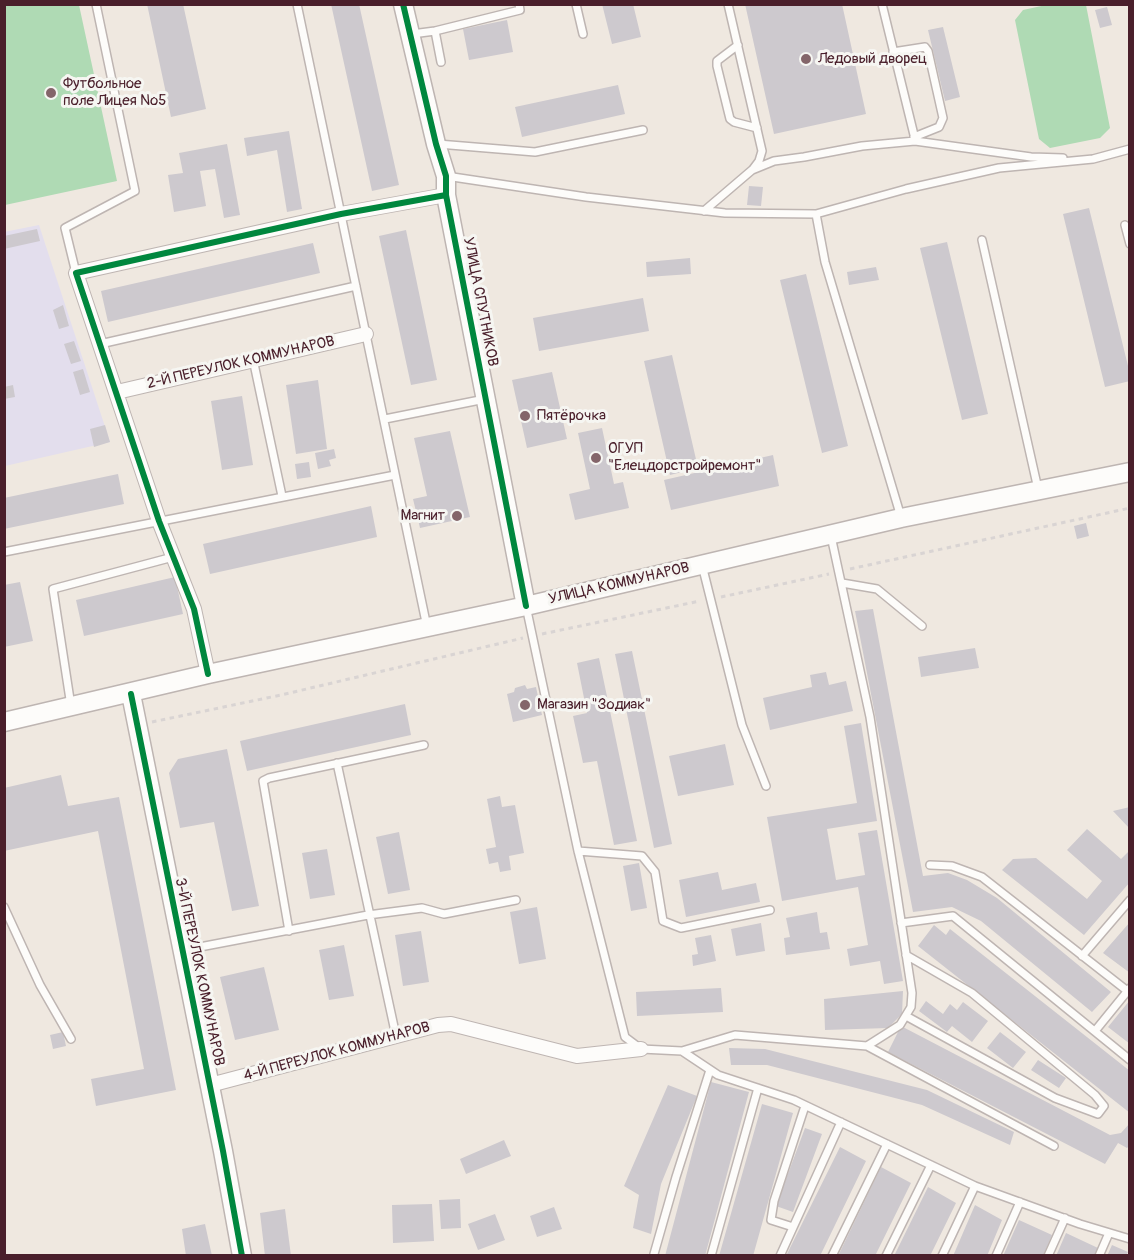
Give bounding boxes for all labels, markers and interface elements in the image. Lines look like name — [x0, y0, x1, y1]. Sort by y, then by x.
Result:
place label: Ледовый дворец — [818, 50, 927, 68]
marker: Ледовый дворец — [799, 52, 813, 66]
place label: Футбольное поле Лицея №5 — [63, 75, 166, 110]
marker: Футбольное поле Лицея №5 — [44, 86, 58, 100]
street label: УЛИЦА СПУТНИКОВ — [459, 236, 501, 368]
street label: 2-Й ПЕРЕУЛОК КОММУНАРОВ — [145, 333, 337, 393]
place label: Пятёрочка — [537, 407, 606, 425]
marker: Пятёрочка — [518, 409, 532, 423]
place label: ОГУП "Елецдорстройремонт" — [608, 440, 761, 475]
marker: ОГУП "Елецдорстройремонт" — [589, 451, 603, 465]
place label: Магнит — [400, 507, 445, 525]
marker: Магнит — [450, 509, 464, 523]
street label: УЛИЦА КОММУНАРОВ — [547, 559, 691, 609]
place label: Магазин "Зодиак" — [537, 696, 651, 714]
marker: Магазин "Зодиак" — [518, 698, 532, 712]
street label: 3-Й ПЕРЕУЛОК КОММУНАРОВ — [170, 876, 228, 1068]
street label: 4-Й ПЕРЕУЛОК КОММУНАРОВ — [242, 1018, 432, 1086]

